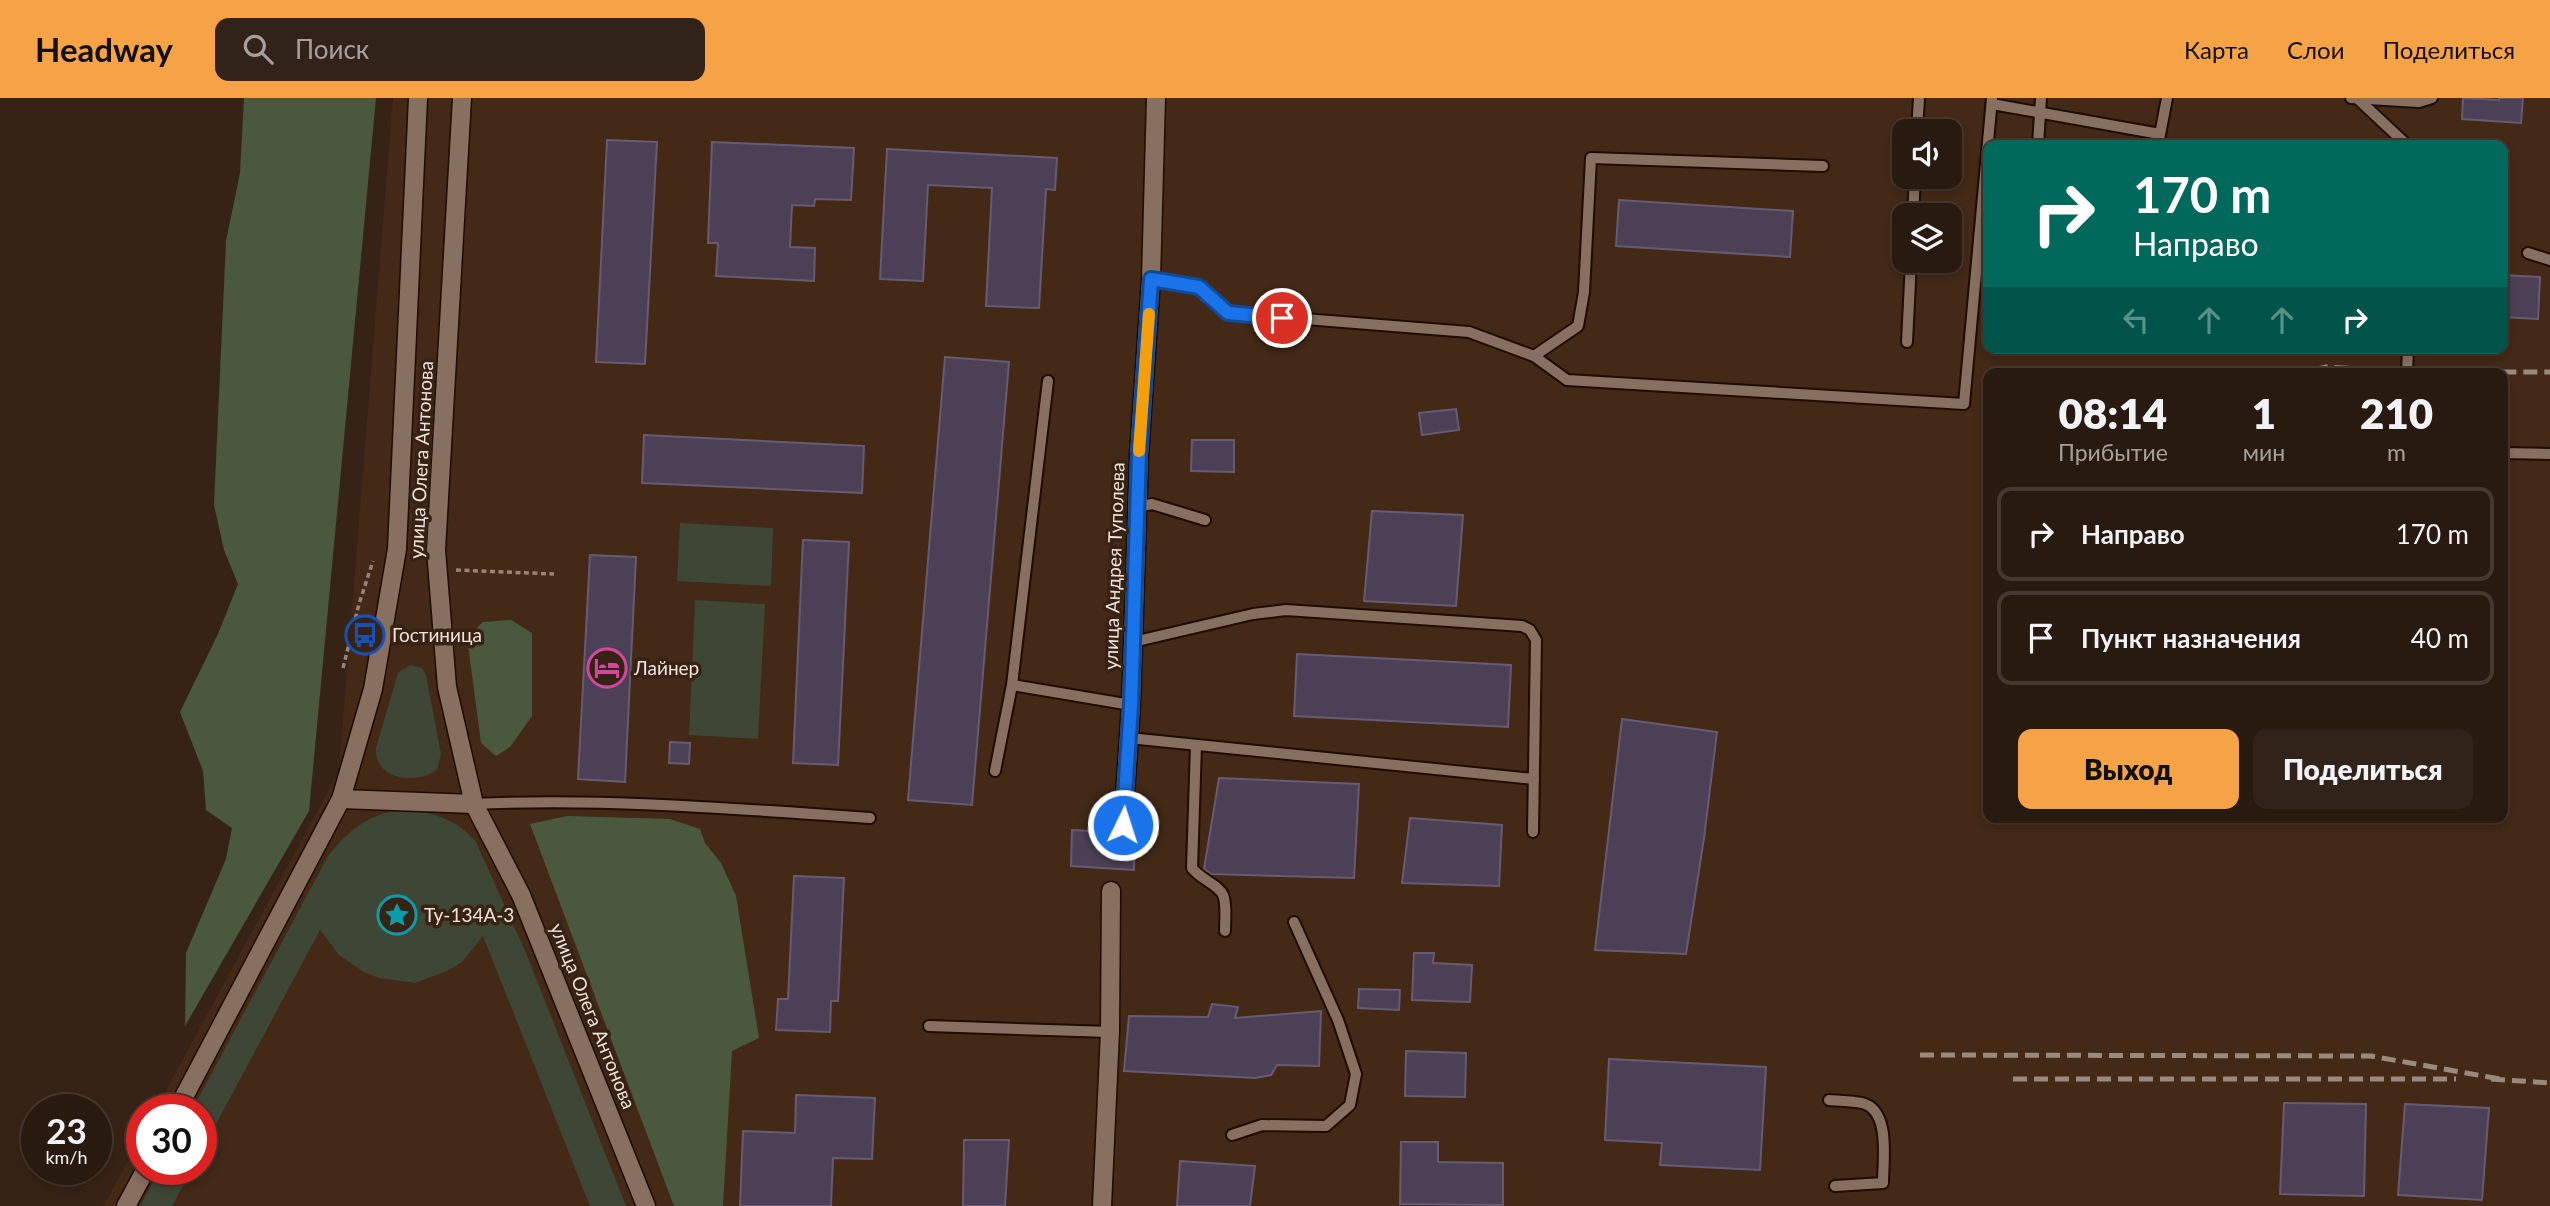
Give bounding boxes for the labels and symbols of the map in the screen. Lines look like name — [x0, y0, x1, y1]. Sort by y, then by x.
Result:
pin — [1252, 288, 1312, 348]
street label: улица Олега Антонова — [404, 360, 437, 560]
street label: улица Андрея Туполева — [1098, 462, 1129, 670]
bus stop icon: Гостиница — [344, 614, 386, 656]
place label: Гостиница — [392, 623, 482, 646]
hotel icon: Лайнер — [586, 647, 628, 689]
place label: Лайнер — [633, 656, 699, 679]
position arrow — [1086, 788, 1160, 862]
place icon: Ту-134А-3 — [376, 894, 418, 936]
place label: Ту-134А-3 — [424, 903, 514, 926]
street label: улица Олега Антонова — [546, 920, 641, 1112]
speed limit sign: 30 — [126, 1094, 217, 1185]

